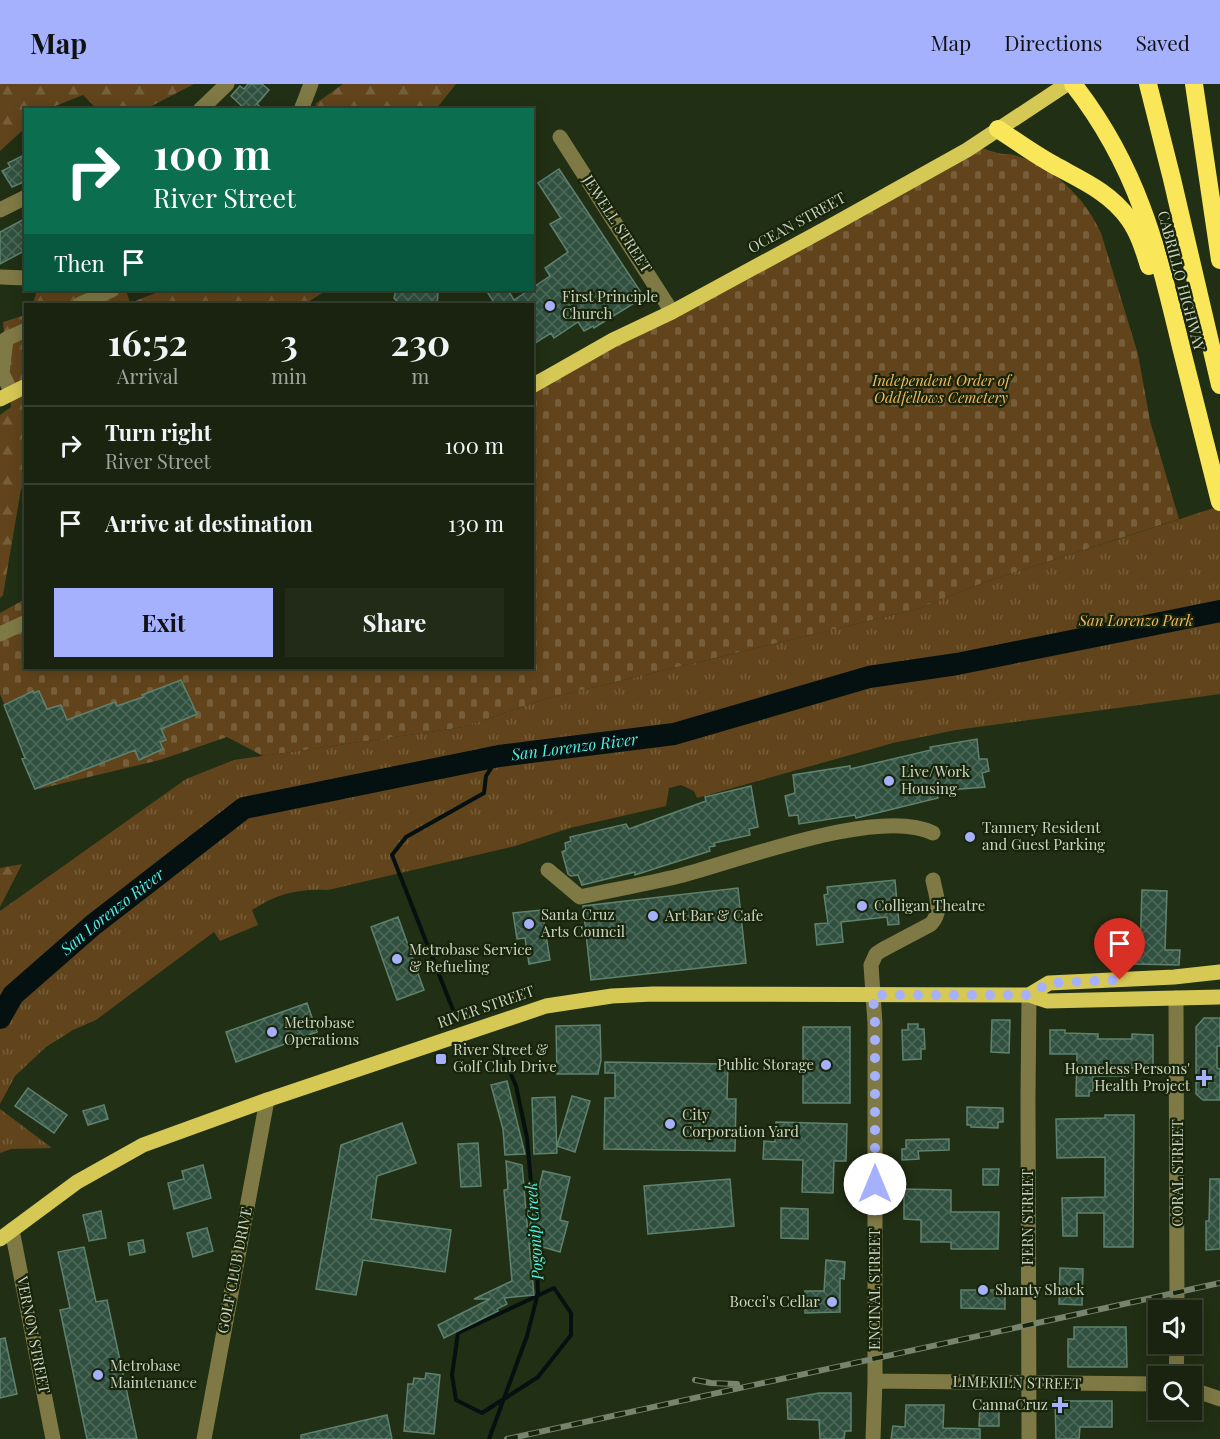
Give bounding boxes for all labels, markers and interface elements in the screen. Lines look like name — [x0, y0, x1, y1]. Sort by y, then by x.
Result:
text: Map — [30, 24, 87, 61]
text: Map — [930, 28, 971, 56]
text: Directions — [1004, 28, 1102, 56]
text: Saved — [1135, 28, 1190, 56]
text: 100 m — [153, 125, 271, 181]
icon: right — [54, 132, 132, 210]
street label: JEWELL STREET — [578, 170, 657, 276]
text: River Street — [153, 179, 296, 215]
street label: OCEAN STREET — [744, 187, 849, 257]
street label: CABRILLO HIGHWAY — [1154, 208, 1210, 353]
icon: arrive — [117, 246, 150, 279]
text: Then — [54, 248, 105, 278]
place label: First Principle Church — [562, 286, 658, 323]
marker: First Principle Church — [543, 299, 557, 313]
text: 16:52 — [108, 317, 188, 365]
text: 3 — [280, 317, 298, 365]
text: 230 — [391, 317, 450, 365]
text: Arrival — [117, 362, 178, 389]
text: min — [271, 362, 307, 389]
text: m — [412, 362, 429, 389]
park label: Independent Order of Oddfellows Cemetery — [871, 370, 1013, 407]
text: Turn right — [105, 417, 211, 447]
icon: right — [54, 429, 87, 462]
text: 100 m — [444, 430, 504, 460]
text: River Street — [105, 447, 211, 474]
icon: arrive — [54, 507, 87, 540]
text: Arrive at destination — [105, 508, 313, 538]
text: 130 m — [448, 508, 504, 538]
button: Exit — [54, 588, 273, 657]
button: Share — [285, 588, 504, 657]
park label: San Lorenzo Park — [1078, 610, 1193, 630]
water label: San Lorenzo River — [509, 728, 640, 764]
place label: Live/Work Housing — [901, 761, 971, 798]
marker: Live/Work Housing — [882, 774, 896, 788]
place label: Tannery Resident and Guest Parking — [982, 817, 1105, 854]
marker: Tannery Resident and Guest Parking — [963, 830, 977, 844]
water label: San Lorenzo River — [55, 862, 169, 960]
place label: Colligan Theatre — [874, 895, 985, 915]
marker: Colligan Theatre — [855, 899, 869, 913]
place label: Santa Cruz Arts Council — [540, 904, 625, 941]
place label: Art Bar & Cafe — [664, 905, 763, 925]
marker: Art Bar & Cafe — [646, 909, 660, 923]
marker: Santa Cruz Arts Council — [522, 917, 536, 931]
pin — [1094, 918, 1145, 980]
icon: arrive — [1103, 927, 1136, 960]
place label: Metrobase Service & Refueling — [409, 939, 532, 976]
marker: Metrobase Service & Refueling — [390, 952, 404, 966]
street label: RIVER STREET — [434, 980, 537, 1032]
place label: Metrobase Operations — [284, 1012, 359, 1049]
marker: Metrobase Operations — [265, 1025, 279, 1039]
place label: River Street & Golf Club Drive — [453, 1039, 557, 1076]
marker: River Street & Golf Club Drive — [434, 1052, 448, 1066]
place label: Public Storage — [717, 1054, 814, 1074]
marker: Public Storage — [819, 1058, 833, 1072]
place label: Homeless Persons' Health Project — [1065, 1058, 1191, 1095]
marker: Homeless Persons' Health Project — [1195, 1069, 1213, 1087]
place label: City Corporation Yard — [682, 1104, 799, 1141]
marker: City Corporation Yard — [663, 1117, 677, 1131]
street label: CORAL STREET — [1167, 1119, 1187, 1227]
position arrow — [843, 1152, 907, 1216]
street label: FERN STREET — [1017, 1169, 1037, 1265]
water label: Pogonip Creek — [520, 1181, 547, 1282]
street label: GOLF CLUB DRIVE — [212, 1205, 256, 1335]
street label: ENCINAL STREET — [864, 1228, 884, 1350]
street label: VERNON STREET — [13, 1274, 55, 1395]
place label: Shanty Shack — [995, 1279, 1085, 1299]
marker: Shanty Shack — [976, 1283, 990, 1297]
place label: Bocci's Cellar — [730, 1291, 820, 1311]
marker: Bocci's Cellar — [825, 1295, 839, 1309]
map controls — [1148, 1300, 1202, 1420]
button: sound — [1148, 1300, 1202, 1354]
place label: Metrobase Maintenance — [110, 1355, 197, 1392]
button: search — [1148, 1366, 1202, 1420]
marker: Metrobase Maintenance — [91, 1368, 105, 1382]
street label: LIMEKILN STREET — [952, 1371, 1082, 1393]
place label: CannaCruz — [972, 1394, 1048, 1414]
marker: CannaCruz — [1053, 1398, 1067, 1412]

